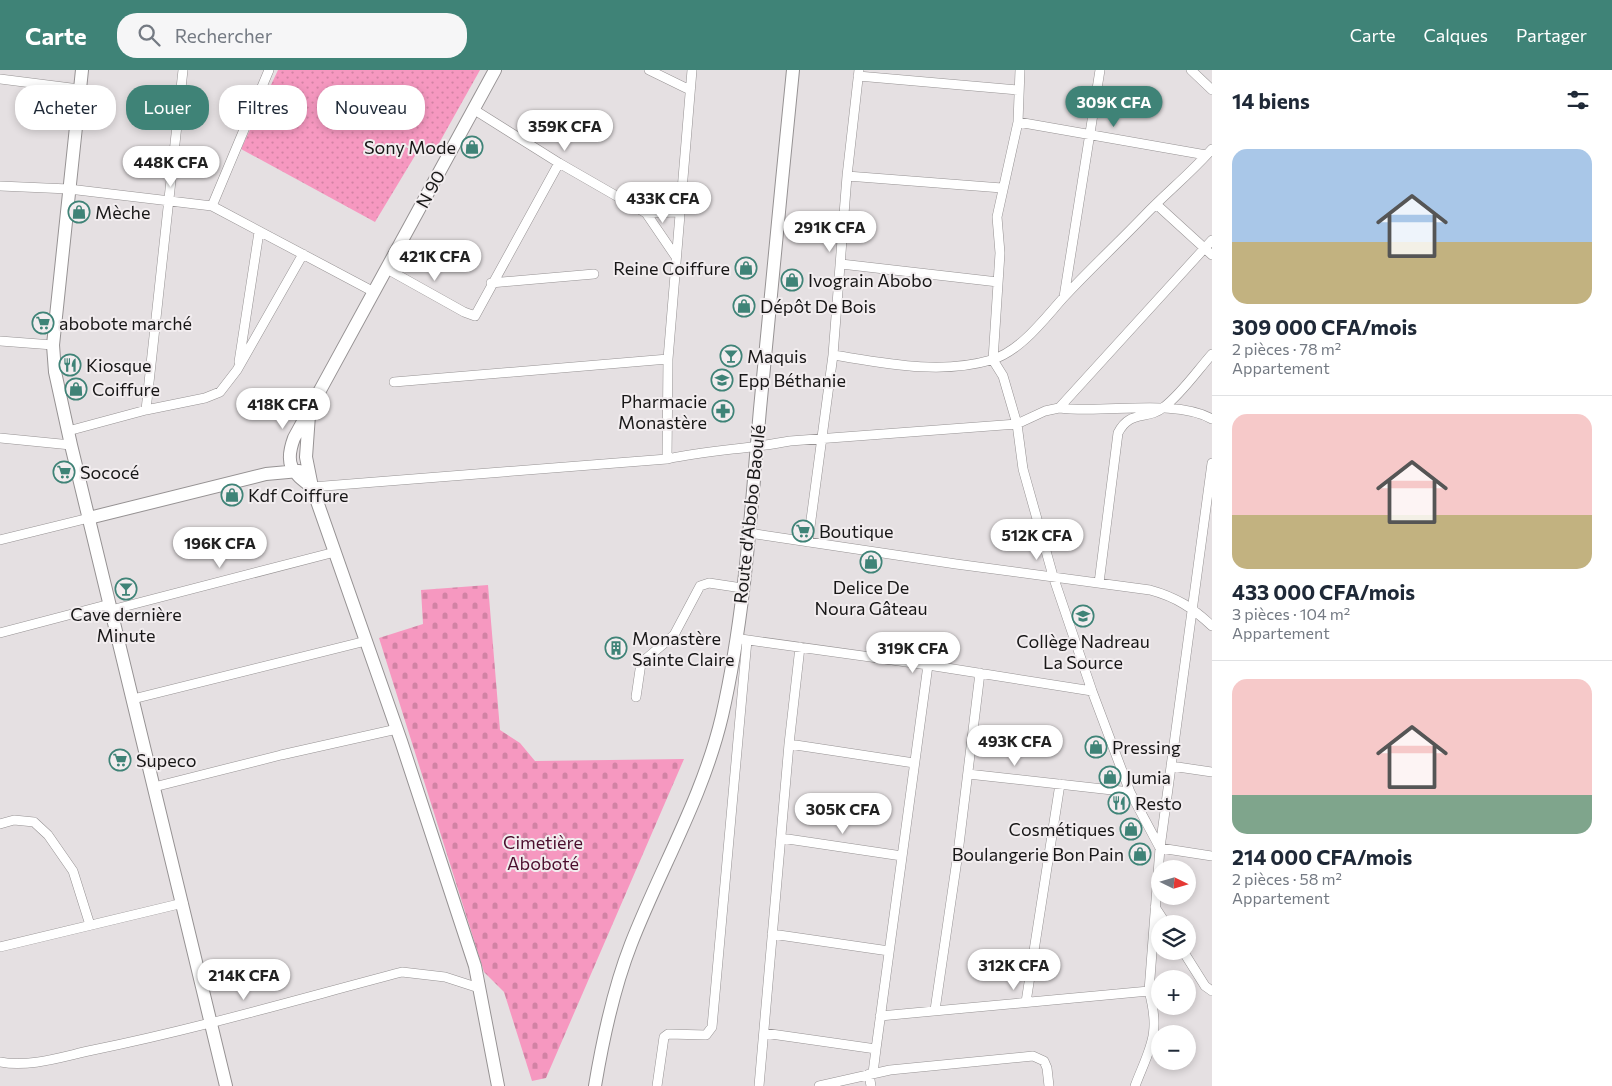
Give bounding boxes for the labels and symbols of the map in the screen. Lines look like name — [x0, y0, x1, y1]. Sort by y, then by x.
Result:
pin: 309K CFA — [1062, 85, 1166, 128]
pin: 359K CFA — [513, 109, 617, 152]
shop icon: Sony Mode — [460, 135, 484, 159]
place label: Sony Mode — [364, 136, 456, 158]
pin: 448K CFA — [119, 146, 223, 188]
street label: N 90 — [411, 166, 449, 212]
pin: 433K CFA — [611, 182, 715, 224]
shop icon: Mèche — [67, 200, 91, 224]
place label: Mèche — [95, 201, 150, 223]
pin: 291K CFA — [778, 210, 882, 253]
pin: 421K CFA — [383, 240, 487, 282]
shop icon: Reine Coiffure — [734, 256, 758, 280]
place label: Reine Coiffure — [613, 257, 730, 279]
shop icon: Ivograin Abobo — [780, 268, 804, 292]
place label: Ivograin Abobo — [808, 269, 933, 291]
shop icon: Dépôt De Bois — [732, 294, 756, 318]
place label: Dépôt De Bois — [760, 295, 876, 317]
supermarket icon: abobote marché — [31, 311, 55, 335]
place label: abobote marché — [59, 312, 192, 334]
bar icon: Maquis — [719, 344, 743, 368]
place label: Maquis — [747, 345, 807, 367]
restaurant icon: Kiosque — [58, 353, 82, 377]
place label: Kiosque — [86, 354, 152, 376]
school or university icon: Epp Béthanie — [710, 368, 734, 392]
place label: Epp Béthanie — [738, 369, 846, 391]
shop icon: Coiffure — [64, 377, 88, 401]
place label: Coiffure — [92, 378, 160, 400]
pin: 418K CFA — [231, 388, 335, 430]
place label: Pharmacie Monastère — [618, 390, 707, 433]
pharmacy icon: Pharmacie Monastère — [711, 399, 735, 423]
street label: Route d'Abobo Baoulé — [729, 423, 769, 605]
supermarket icon: Sococé — [52, 460, 76, 484]
place label: Sococé — [80, 461, 139, 483]
shop icon: Kdf Coiffure — [220, 483, 244, 507]
place label: Kdf Coiffure — [248, 484, 348, 506]
pin: 512K CFA — [985, 518, 1089, 561]
supermarket icon: Boutique — [791, 519, 815, 543]
place label: Boutique — [819, 520, 894, 542]
pin: 196K CFA — [168, 526, 272, 569]
shop icon: Delice De Noura Gâteau — [859, 550, 883, 574]
place label: Delice De Noura Gâteau — [815, 576, 928, 619]
bar icon: Cave dernière Minute — [114, 577, 138, 601]
place label: Cave dernière Minute — [70, 603, 182, 646]
school or university icon: Collège Nadreau La Source — [1071, 604, 1095, 628]
place label: Monastère Sainte Claire — [632, 627, 734, 670]
place label: Collège Nadreau La Source — [1016, 630, 1150, 673]
pin: 319K CFA — [861, 632, 965, 674]
building icon: Monastère Sainte Claire — [604, 636, 628, 660]
pin: 493K CFA — [963, 724, 1067, 767]
shop icon: Pressing — [1084, 735, 1108, 759]
place label: Pressing — [1112, 736, 1181, 758]
supermarket icon: Supeco — [108, 748, 132, 772]
place label: Supeco — [136, 749, 196, 771]
shop icon: Jumia — [1098, 765, 1122, 789]
place label: Jumia — [1126, 766, 1171, 788]
restaurant icon: Resto — [1107, 791, 1131, 815]
pin: 305K CFA — [791, 792, 895, 835]
place label: Resto — [1135, 792, 1182, 814]
shop icon: Cosmétiques — [1119, 817, 1143, 841]
place label: Cosmétiques — [1009, 818, 1115, 840]
park label: Cimetière Aboboté — [503, 831, 583, 874]
shop icon: Boulangerie Bon Pain — [1128, 842, 1152, 866]
place label: Boulangerie Bon Pain — [952, 843, 1124, 865]
north arrow — [1151, 860, 1196, 905]
pin: 312K CFA — [962, 948, 1066, 991]
pin: 214K CFA — [192, 958, 296, 1001]

